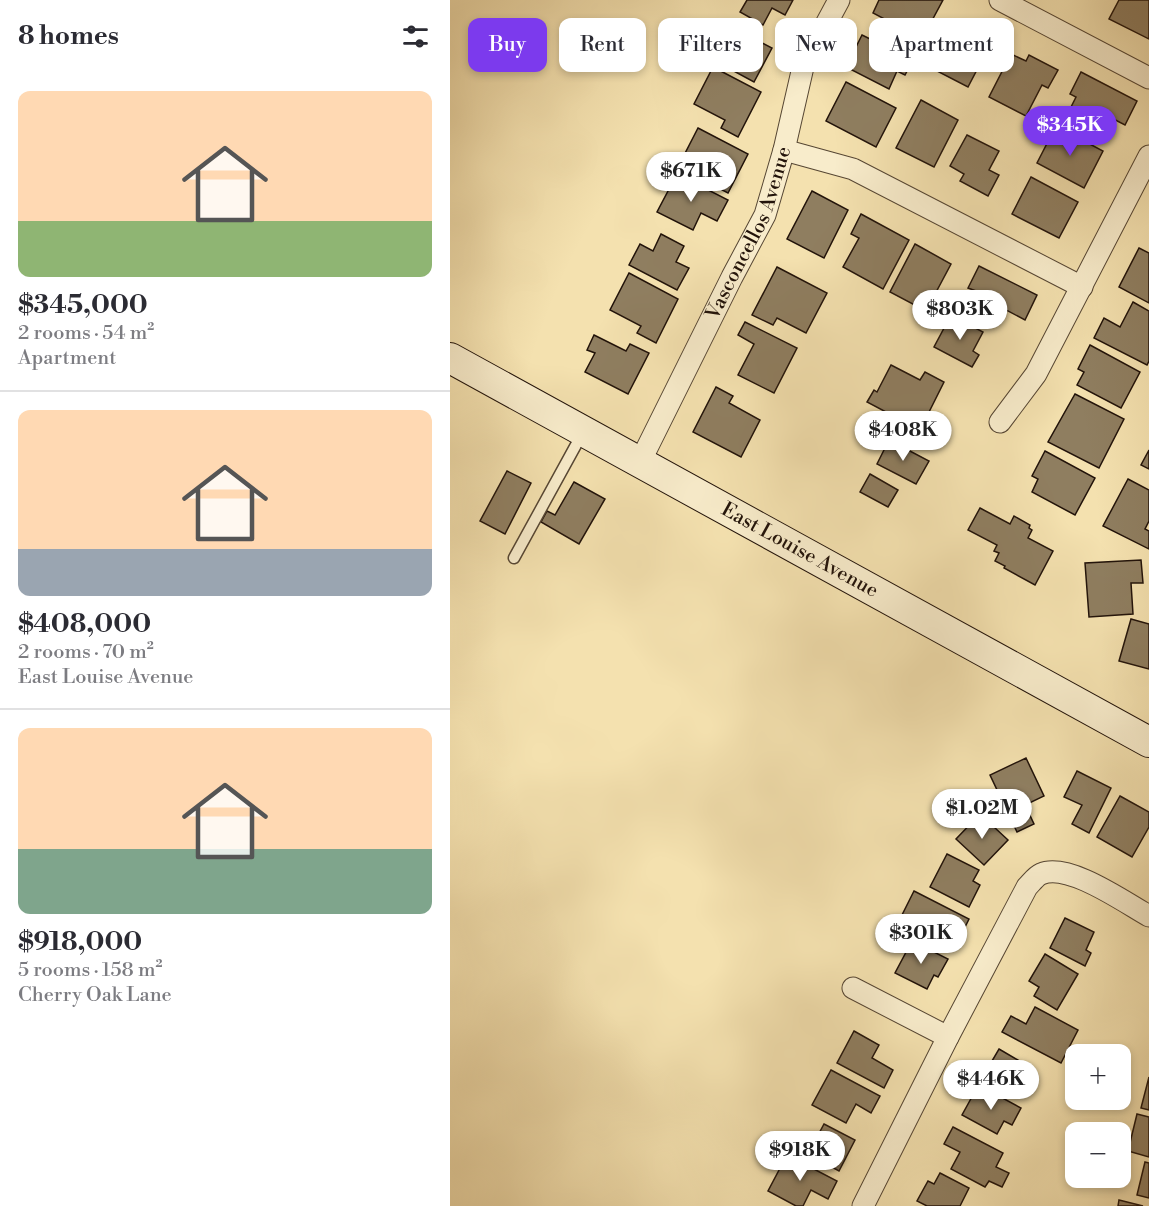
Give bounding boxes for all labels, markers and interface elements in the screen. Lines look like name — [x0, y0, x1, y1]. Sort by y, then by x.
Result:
chip: Buy — [468, 18, 547, 72]
chip: Rent — [559, 18, 646, 72]
chip: Filters — [658, 18, 763, 72]
chip: New — [775, 18, 857, 72]
chip: Apartment — [869, 18, 1014, 72]
text: 8 homes — [18, 20, 119, 52]
icon: filters — [399, 20, 432, 53]
pin: $345K — [1028, 106, 1112, 157]
text: $345K — [1037, 113, 1103, 138]
icon: home — [171, 130, 279, 238]
street label: Vasconcellos Avenue — [700, 144, 797, 325]
pin: $671K — [649, 152, 733, 203]
text: $671K — [660, 159, 722, 184]
text: $345,000 — [18, 289, 148, 321]
pin: $803K — [918, 290, 1002, 341]
text: $803K — [926, 297, 994, 322]
text: 2 rooms · 54 m² — [18, 321, 154, 346]
text: Apartment — [18, 346, 116, 371]
pin: $408K — [861, 411, 945, 462]
text: $408K — [869, 418, 937, 443]
icon: home — [171, 449, 279, 557]
street label: East Louise Avenue — [717, 497, 883, 603]
text: $408,000 — [18, 608, 151, 640]
text: 2 rooms · 70 m² — [18, 640, 154, 665]
text: East Louise Avenue — [18, 665, 193, 690]
icon: home — [171, 767, 279, 875]
pin: $1.02M — [933, 789, 1031, 840]
text: $1.02M — [946, 796, 1018, 821]
pin: $301K — [879, 914, 963, 965]
text: $301K — [889, 921, 953, 946]
text: $918,000 — [18, 926, 142, 958]
text: 5 rooms · 158 m² — [18, 958, 162, 983]
text: Cherry Oak Lane — [18, 983, 172, 1008]
map controls — [1065, 1044, 1131, 1188]
button: + — [1065, 1044, 1131, 1110]
pin: $446K — [949, 1060, 1033, 1111]
text: $446K — [957, 1067, 1025, 1092]
button: − — [1065, 1122, 1131, 1188]
pin: $918K — [758, 1131, 842, 1182]
text: $918K — [769, 1138, 831, 1163]

